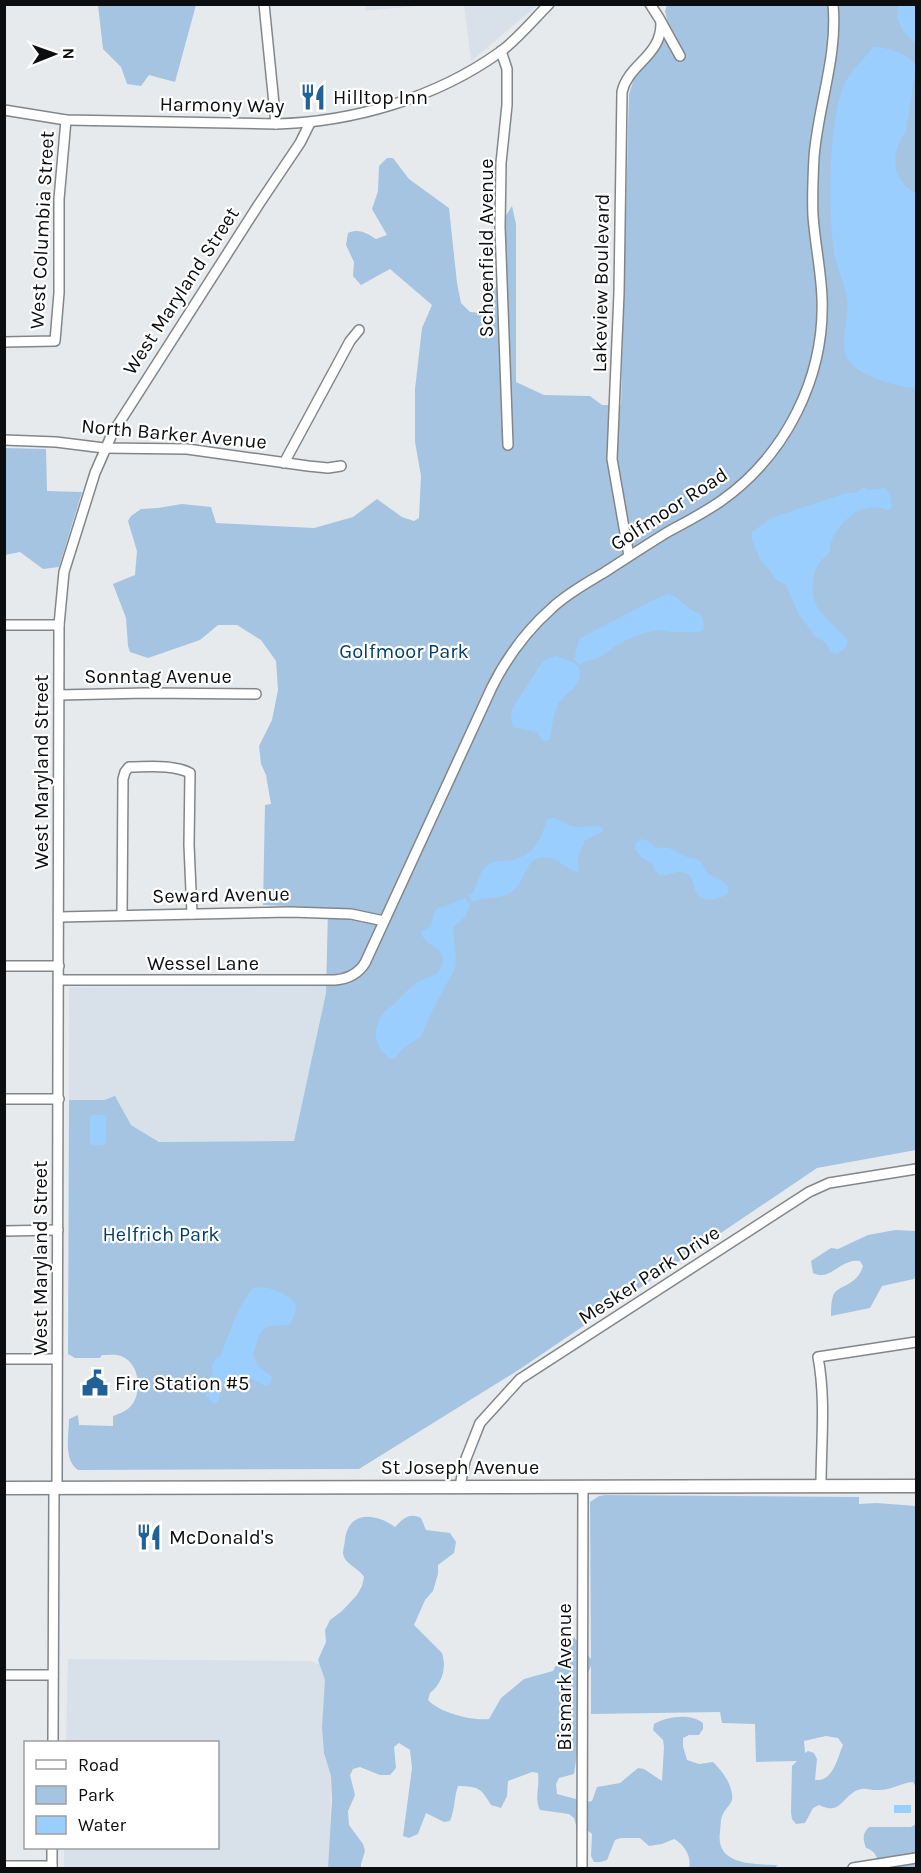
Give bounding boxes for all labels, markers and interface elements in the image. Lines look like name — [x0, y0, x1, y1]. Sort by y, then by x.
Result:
north arrow — [24, 24, 84, 84]
text: N — [59, 48, 78, 60]
restaurant icon: Hilltop Inn — [298, 82, 328, 112]
place label: Hilltop Inn — [333, 86, 428, 109]
street label: Harmony Way — [159, 92, 285, 118]
street label: West Columbia Street — [25, 130, 59, 330]
street label: Schoenfield Avenue — [475, 159, 498, 337]
street label: Lakeview Boulevard — [588, 193, 614, 373]
street label: West Maryland Street — [118, 203, 244, 379]
street label: North Barker Avenue — [80, 414, 268, 454]
street label: Golfmoor Road — [606, 463, 732, 555]
park label: Golfmoor Park — [339, 640, 469, 663]
street label: Sonntag Avenue — [84, 665, 232, 688]
street label: West Maryland Street — [30, 674, 53, 869]
street label: Seward Avenue — [152, 882, 290, 908]
street label: Wessel Lane — [147, 952, 259, 975]
street label: West Maryland Street — [29, 1160, 52, 1355]
street label: Mesker Park Drive — [574, 1221, 724, 1329]
park label: Helfrich Park — [103, 1223, 220, 1246]
public building icon: Fire Station #5 — [80, 1368, 110, 1398]
place label: Fire Station #5 — [115, 1372, 249, 1395]
street label: St Joseph Avenue — [381, 1456, 539, 1479]
restaurant icon: McDonald's — [134, 1522, 164, 1552]
place label: McDonald's — [169, 1526, 274, 1549]
street label: Bismark Avenue — [553, 1603, 576, 1751]
legend — [24, 1741, 219, 1849]
text: Road — [78, 1754, 119, 1776]
text: Park — [78, 1784, 115, 1806]
text: Water — [78, 1814, 126, 1836]

